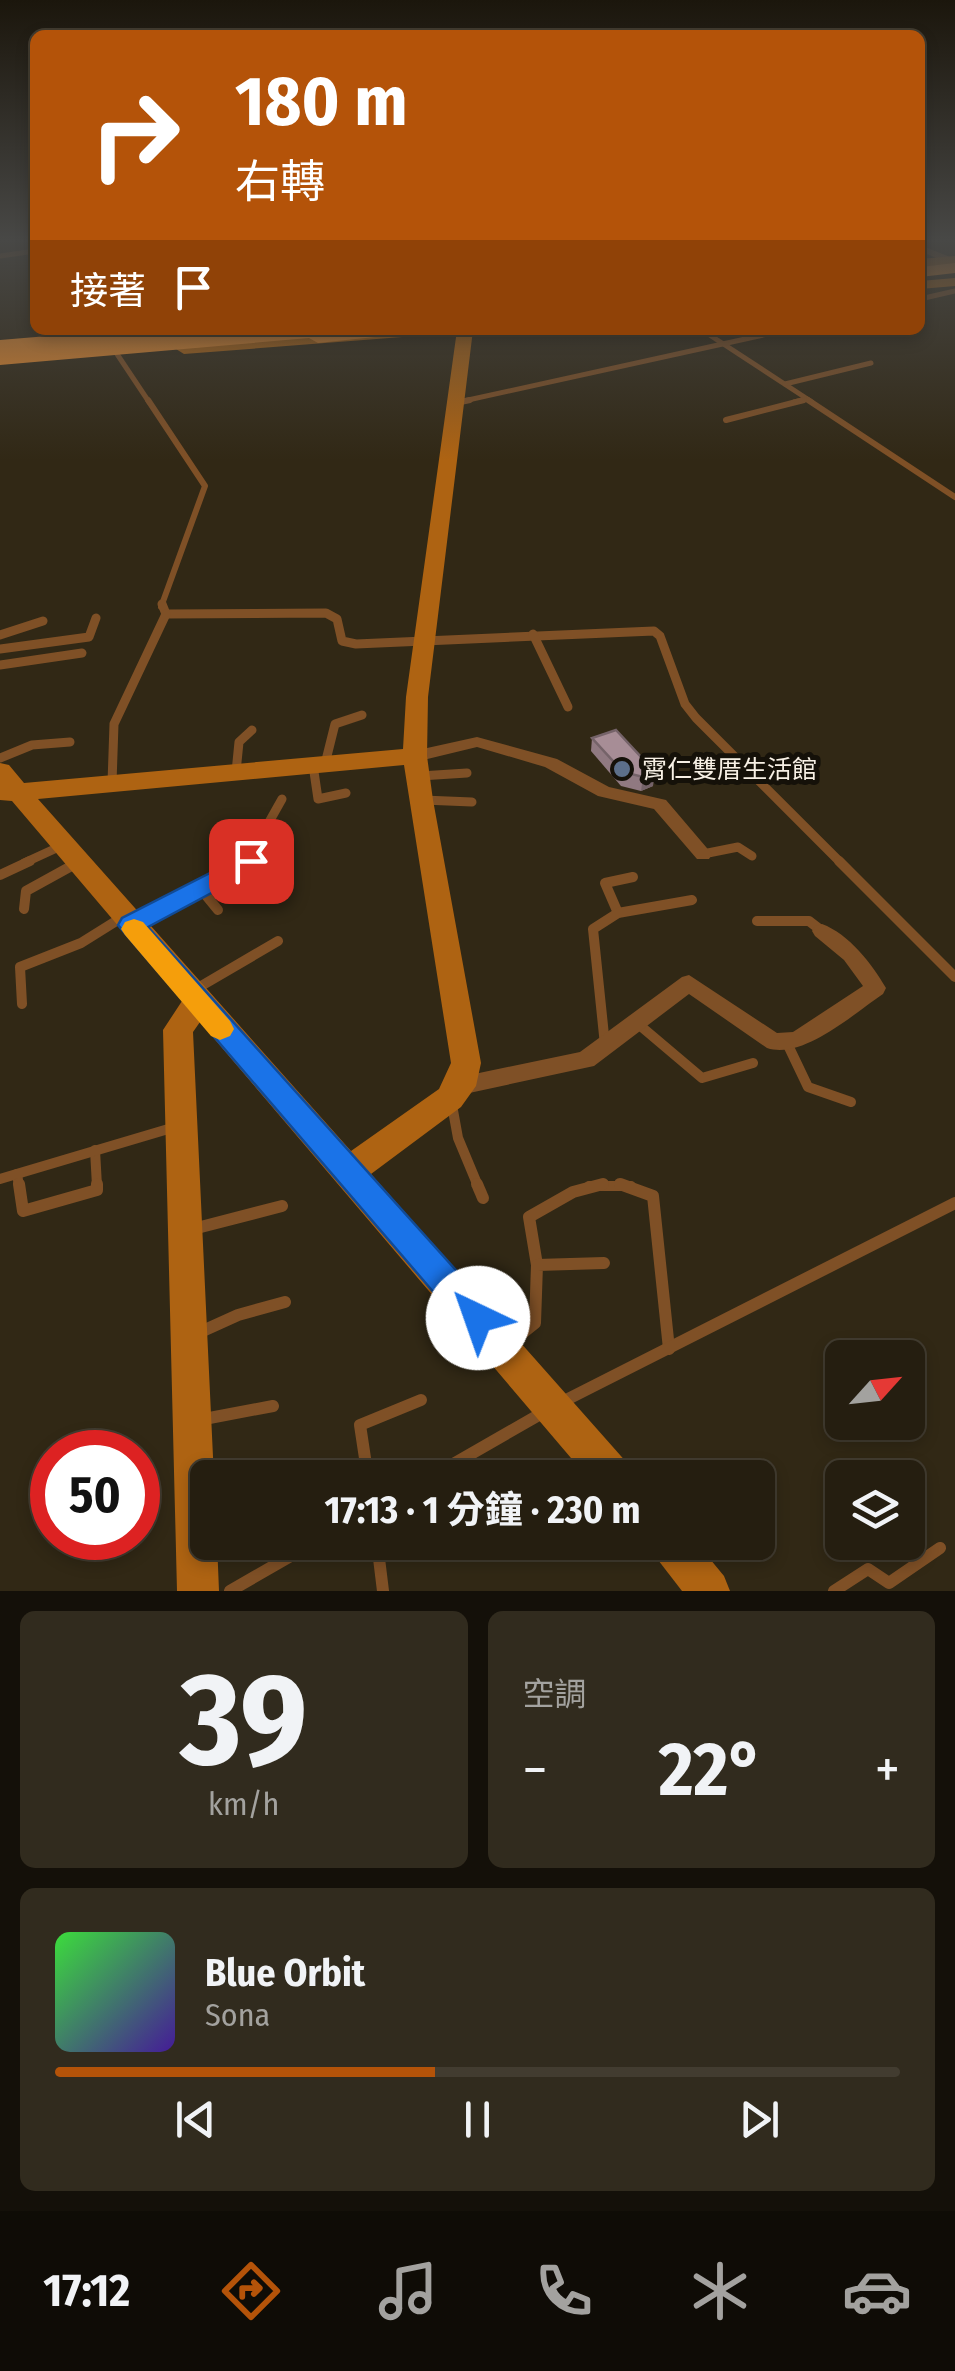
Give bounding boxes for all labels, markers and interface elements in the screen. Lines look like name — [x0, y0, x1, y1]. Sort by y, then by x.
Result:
text: 180 m — [235, 60, 408, 144]
icon: right — [70, 70, 200, 200]
text: 右轉 — [235, 155, 325, 209]
icon: arrive — [166, 260, 221, 315]
text: 接著 — [70, 268, 146, 314]
place label: 霄仁雙厝生活館 — [642, 755, 817, 785]
marker: 霄仁雙厝生活館 — [611, 758, 633, 780]
pin — [209, 819, 294, 904]
icon: arrive — [224, 834, 279, 889]
position arrow — [426, 1266, 530, 1370]
north arrow — [825, 1340, 925, 1440]
map controls — [825, 1340, 925, 1560]
speed limit sign: 50 — [30, 1430, 160, 1560]
button: layers — [825, 1460, 925, 1560]
text: 17:13 · 1 分鐘 · 230 m — [325, 1487, 640, 1533]
text: 39 — [180, 1642, 308, 1798]
text: 空調 — [523, 1675, 587, 1713]
text: 22° — [659, 1725, 763, 1815]
text: − — [523, 1737, 547, 1803]
text: + — [875, 1737, 900, 1803]
text: km/h — [208, 1785, 279, 1823]
text: Blue Orbit — [205, 1950, 365, 1996]
text: Sona — [205, 1996, 270, 2034]
icon: previous — [168, 2092, 223, 2147]
icon: pause — [450, 2092, 505, 2147]
icon: next — [732, 2092, 787, 2147]
icon: directions — [216, 2256, 286, 2326]
icon: music — [373, 2256, 443, 2326]
icon: phone — [529, 2256, 599, 2326]
icon: climate — [685, 2256, 755, 2326]
icon: car — [842, 2256, 912, 2326]
text: 17:12 — [43, 2264, 130, 2318]

